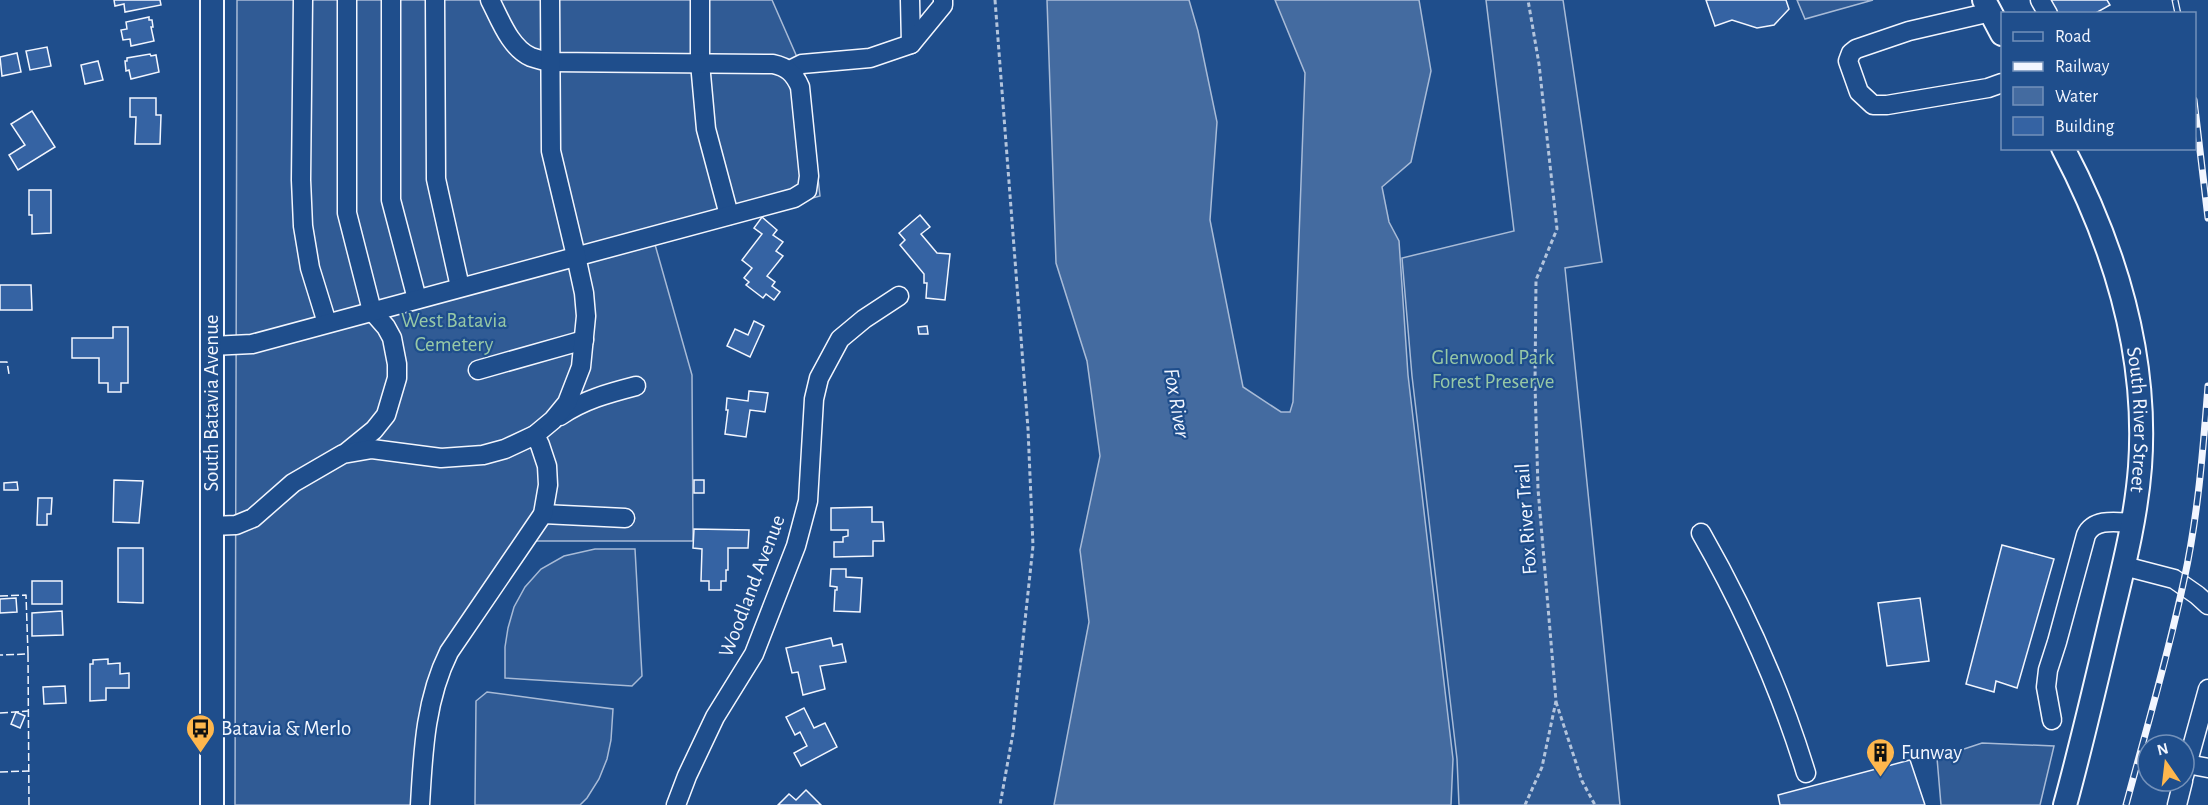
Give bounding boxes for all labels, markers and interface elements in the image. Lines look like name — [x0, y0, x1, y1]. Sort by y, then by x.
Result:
legend — [2001, 12, 2196, 150]
text: Road — [2055, 28, 2091, 46]
text: Railway — [2055, 58, 2110, 76]
text: Water — [2055, 88, 2098, 106]
text: Building — [2055, 118, 2115, 136]
park label: West Batavia Cemetery — [401, 310, 507, 355]
street label: South Batavia Avenue — [201, 314, 222, 492]
street label: South River Street — [2123, 345, 2152, 494]
park label: Glenwood Park Forest Preserve — [1432, 347, 1555, 392]
water label: Fox River — [1160, 366, 1194, 440]
street label: Fox River Trail — [1512, 463, 1540, 575]
street label: Woodland Avenue — [715, 512, 789, 660]
bus stop icon: Batavia & Merlo — [184, 712, 216, 754]
place label: Batavia & Merlo — [221, 718, 351, 739]
north arrow — [2136, 733, 2196, 793]
building icon: Funway — [1864, 736, 1896, 778]
text: N — [2155, 740, 2170, 759]
place label: Funway — [1901, 742, 1962, 763]

